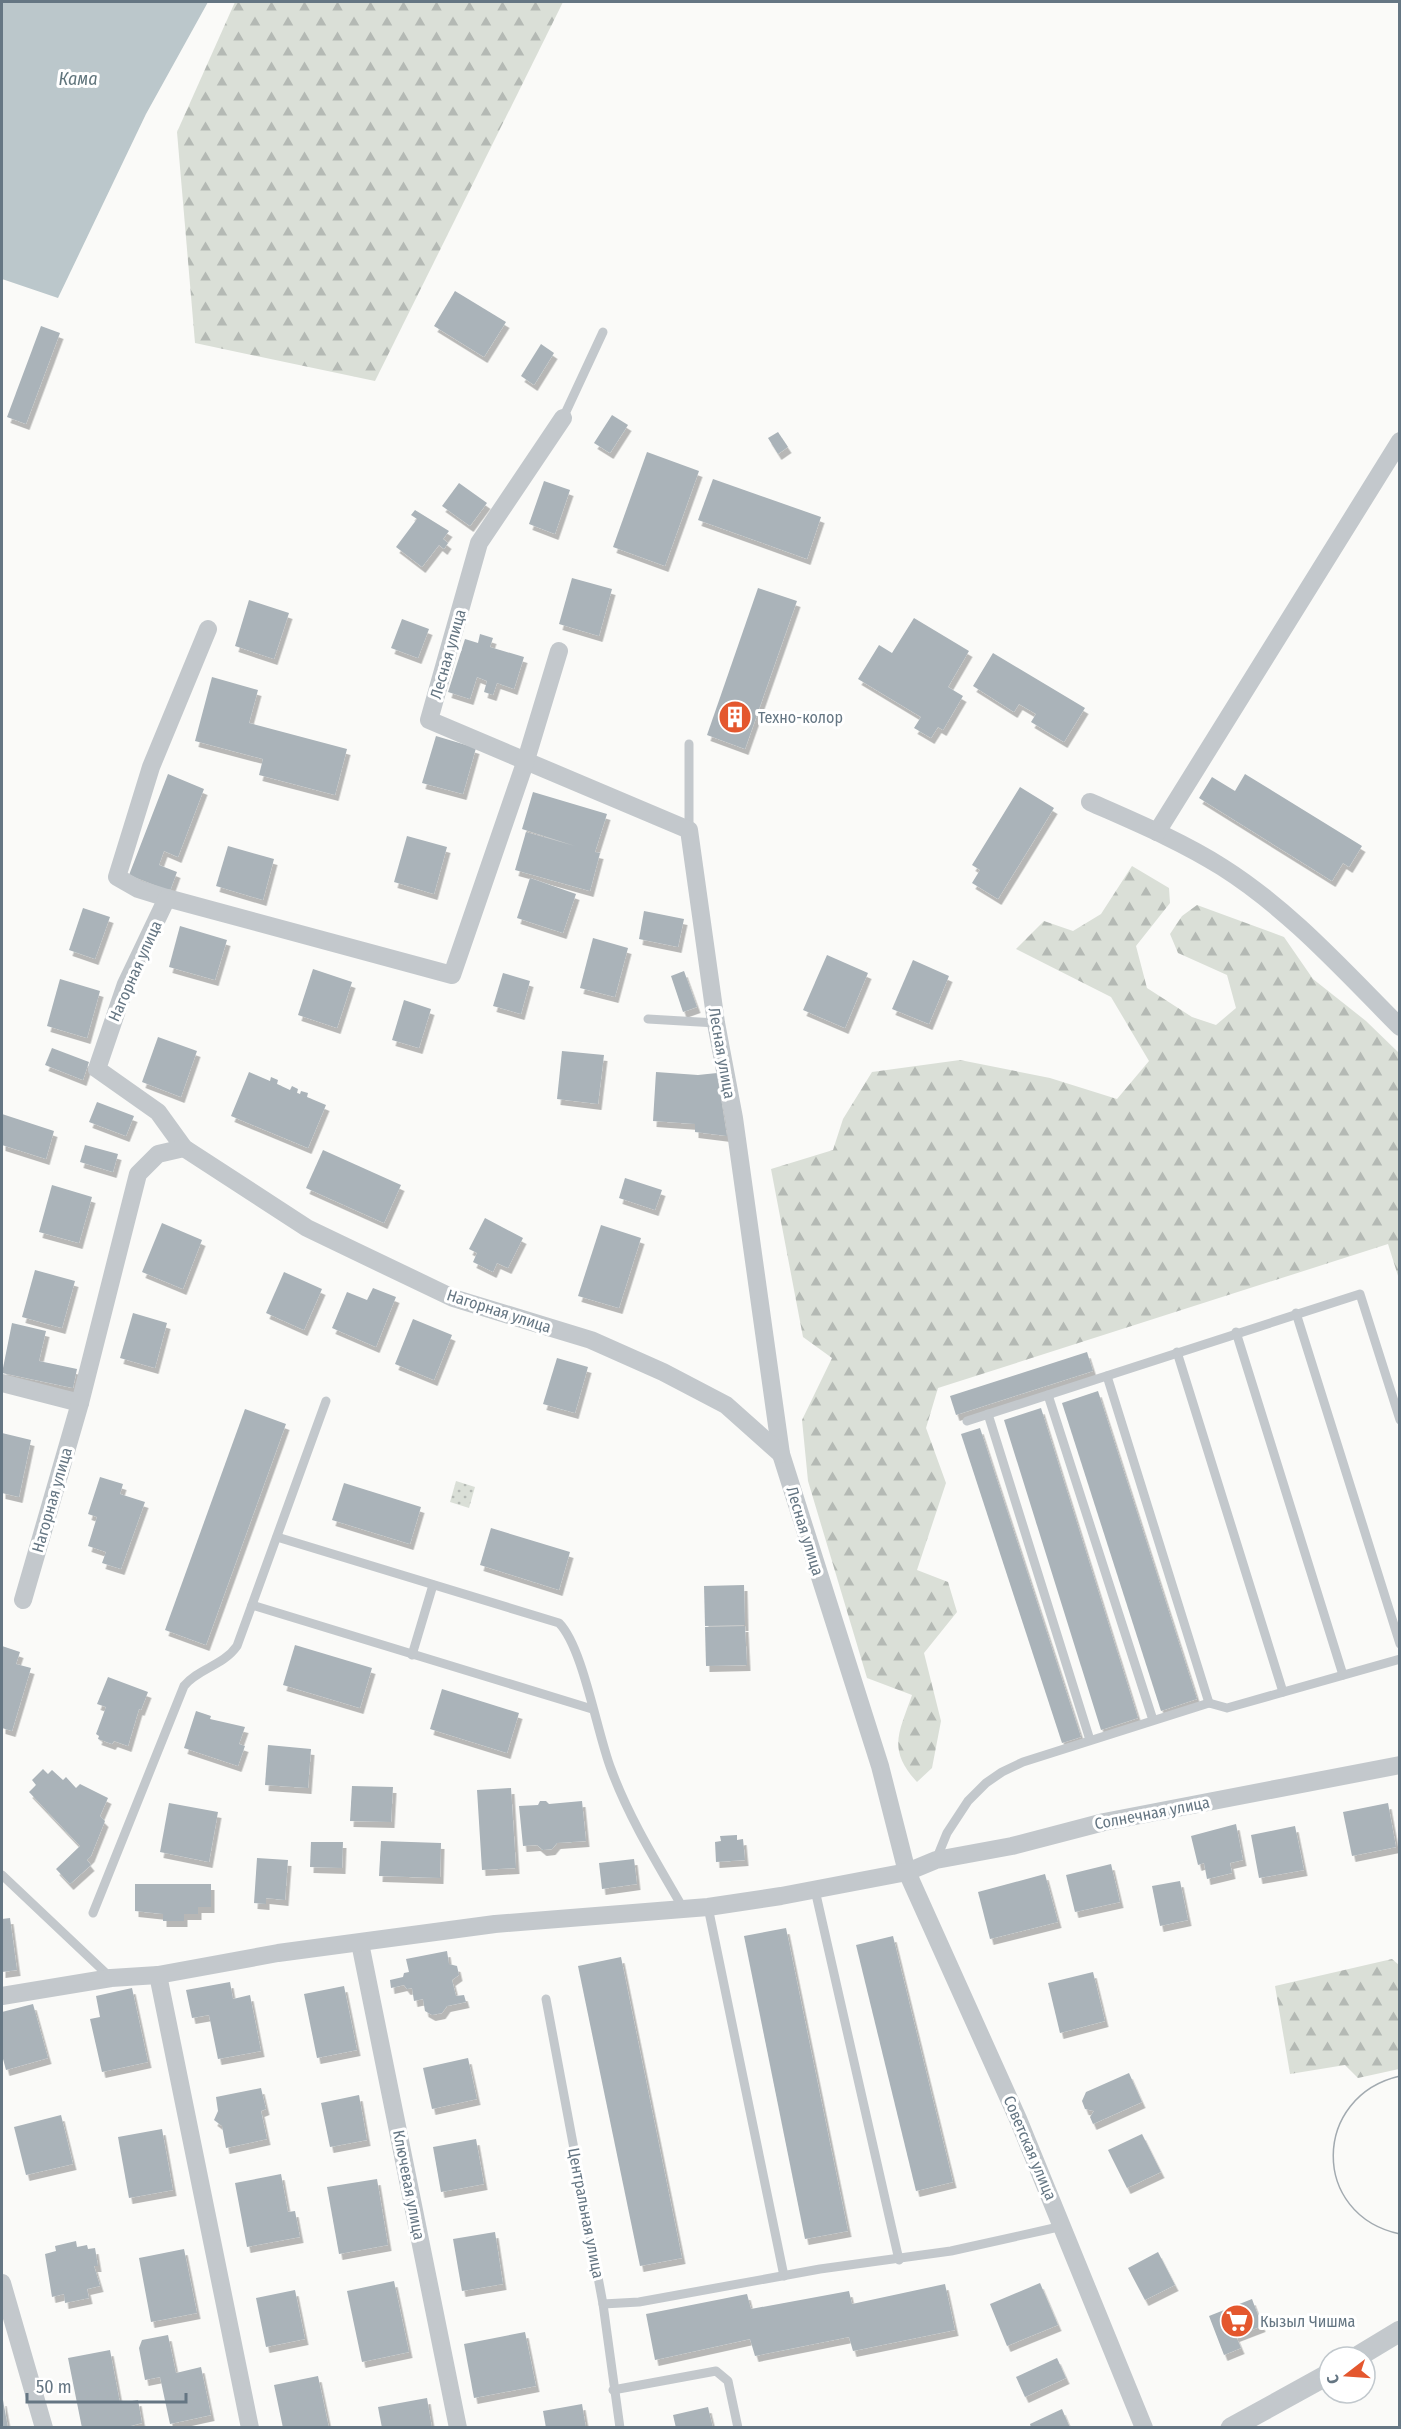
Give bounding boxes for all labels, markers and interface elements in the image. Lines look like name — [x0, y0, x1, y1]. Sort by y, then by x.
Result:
water label: Кама — [58, 68, 98, 90]
street label: Лесная улица — [426, 607, 470, 701]
building icon: Техно-колор — [717, 699, 753, 735]
place label: Техно-колор — [758, 708, 843, 727]
street label: Нагорная улица — [104, 917, 166, 1024]
street label: Лесная улица — [705, 1006, 739, 1100]
street label: Нагорная улица — [445, 1285, 554, 1337]
street label: Нагорная улица — [28, 1445, 76, 1555]
street label: Лесная улица — [782, 1484, 828, 1578]
street label: Солнечная улица — [1093, 1793, 1211, 1833]
street label: Советская улица — [999, 2093, 1061, 2203]
street label: Ключевая улица — [389, 2128, 429, 2242]
street label: Центральная улица — [564, 2146, 608, 2280]
supermarket icon: Кызыл Чишма — [1219, 2303, 1255, 2339]
place label: Кызыл Чишма — [1260, 2312, 1355, 2331]
north arrow — [1317, 2345, 1377, 2405]
scale bar — [27, 2366, 186, 2404]
text: С — [1323, 2372, 1343, 2386]
text: 50 m — [36, 2376, 72, 2398]

